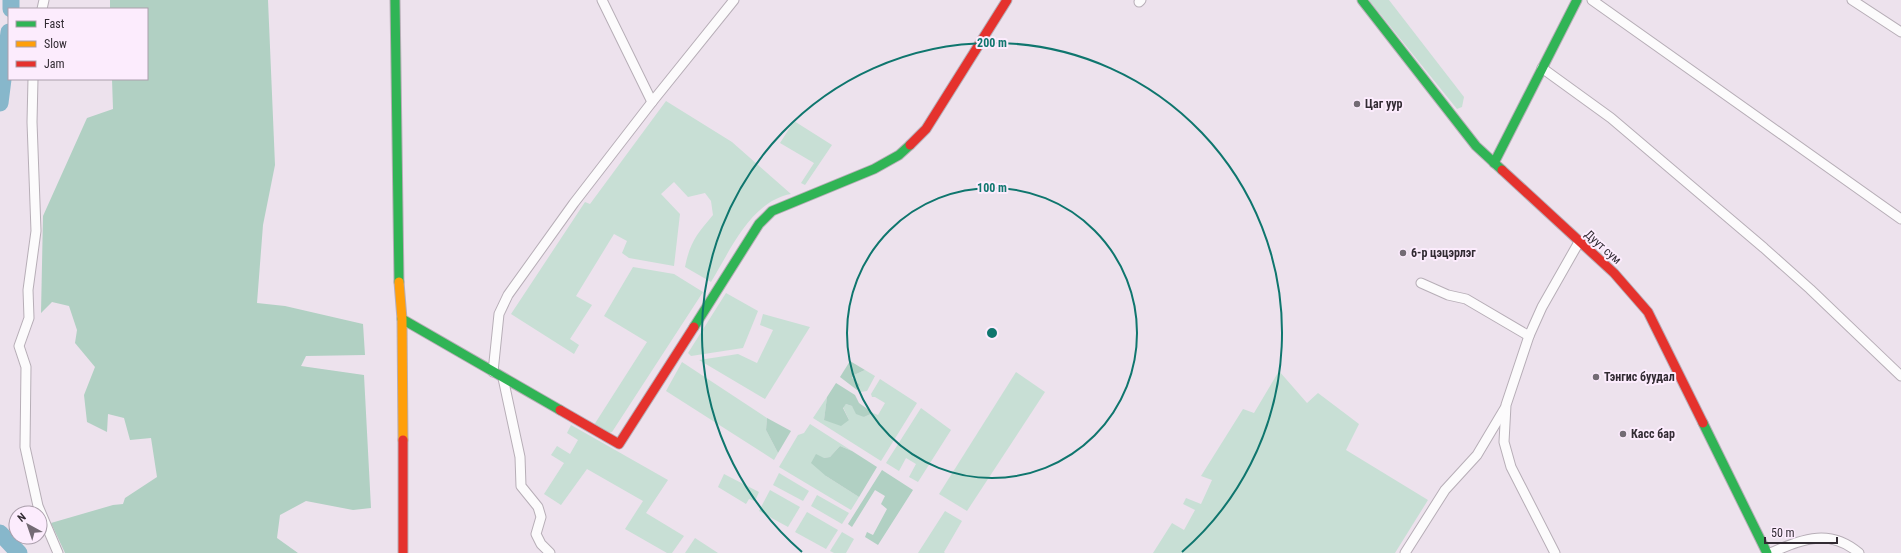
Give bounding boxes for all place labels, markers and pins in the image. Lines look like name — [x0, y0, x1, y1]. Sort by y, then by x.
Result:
place label: Цаг уур — [1365, 97, 1403, 111]
marker: Цаг уур — [1352, 99, 1362, 109]
place label: 6-р цэцэрлэг — [1411, 246, 1476, 260]
marker: 6-р цэцэрлэг — [1398, 248, 1408, 258]
centre of rings — [985, 326, 999, 340]
place label: Тэнгис буудал — [1604, 370, 1675, 384]
marker: Тэнгис буудал — [1591, 372, 1601, 382]
place label: Касс бар — [1631, 427, 1675, 441]
marker: Касс бар — [1618, 429, 1628, 439]

